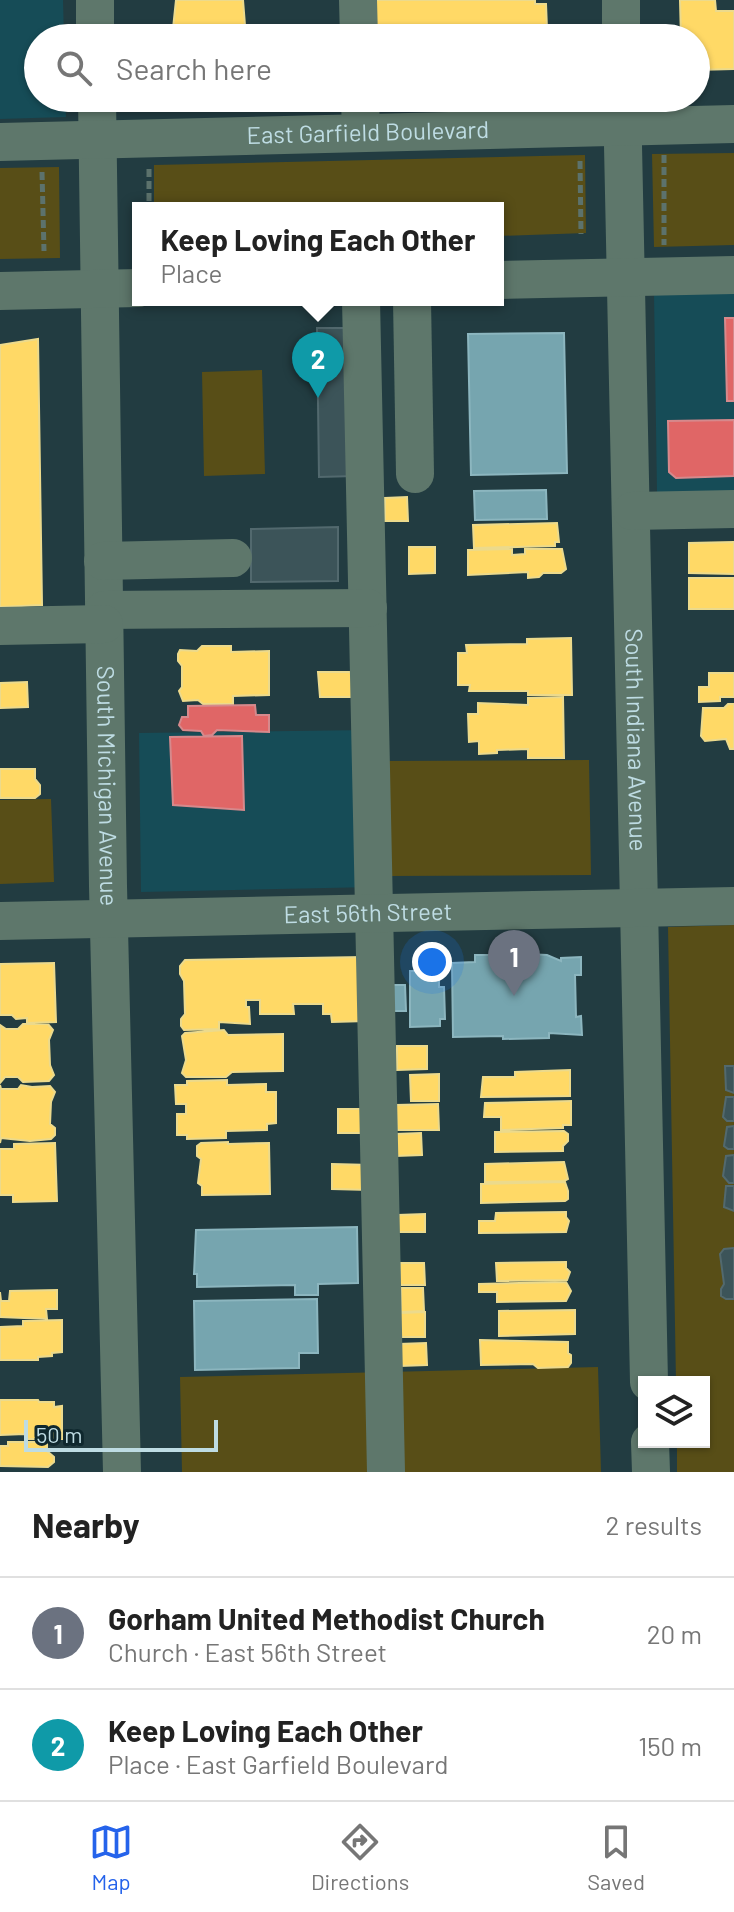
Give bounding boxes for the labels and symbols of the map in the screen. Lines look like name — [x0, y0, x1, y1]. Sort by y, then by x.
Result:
street label: East Garfield Boulevard — [246, 114, 489, 149]
pin: 2 — [292, 332, 344, 398]
street label: South Indiana Avenue — [620, 628, 654, 852]
street label: South Michigan Avenue — [92, 665, 124, 906]
street label: East 56th Street — [283, 896, 453, 928]
pin: 1 — [488, 930, 540, 996]
your location — [412, 942, 452, 982]
scale bar — [24, 1416, 218, 1452]

